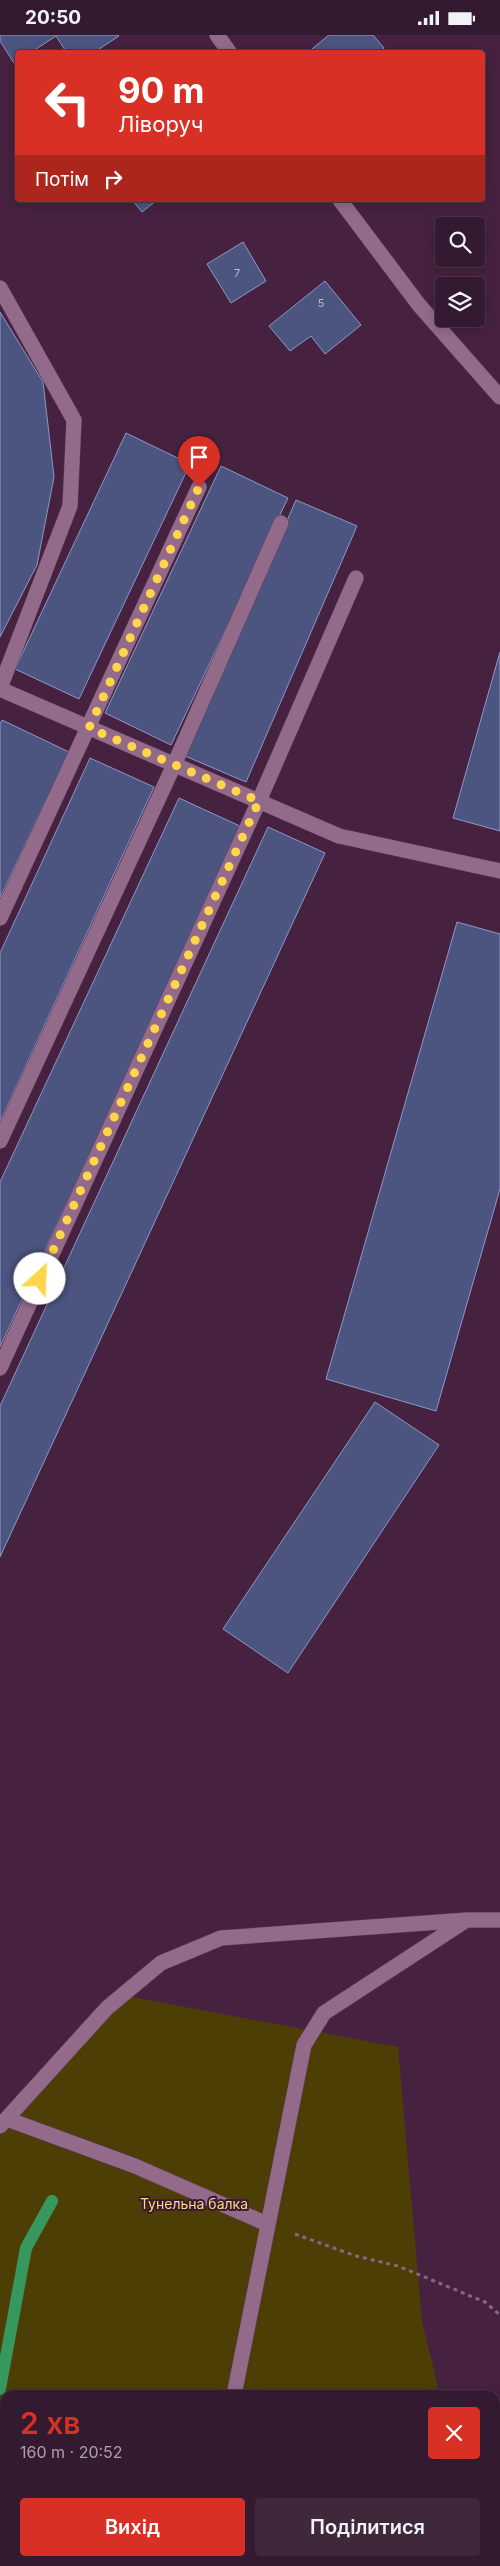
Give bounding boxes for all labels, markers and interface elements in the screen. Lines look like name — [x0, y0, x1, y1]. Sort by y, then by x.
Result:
text: 20:50 — [25, 6, 81, 29]
text: 90 m — [118, 69, 205, 111]
icon: left — [35, 70, 100, 135]
text: Ліворуч — [118, 111, 203, 137]
icon: right — [99, 165, 127, 193]
text: Потім — [35, 168, 89, 191]
map controls — [435, 217, 485, 327]
button: search — [435, 217, 485, 267]
house number: 7 — [234, 266, 240, 280]
button: layers — [435, 277, 485, 327]
house number: 5 — [318, 296, 325, 310]
pin — [178, 436, 220, 487]
icon: arrive — [185, 443, 213, 471]
position arrow — [13, 1252, 65, 1304]
park label: Тунельна балка — [140, 2195, 248, 2212]
text: 2 хв — [20, 2405, 81, 2441]
button: close — [428, 2407, 480, 2459]
text: 160 m · 20:52 — [20, 2442, 123, 2462]
button: Вихід — [20, 2498, 245, 2556]
button: Поділитися — [255, 2498, 480, 2556]

